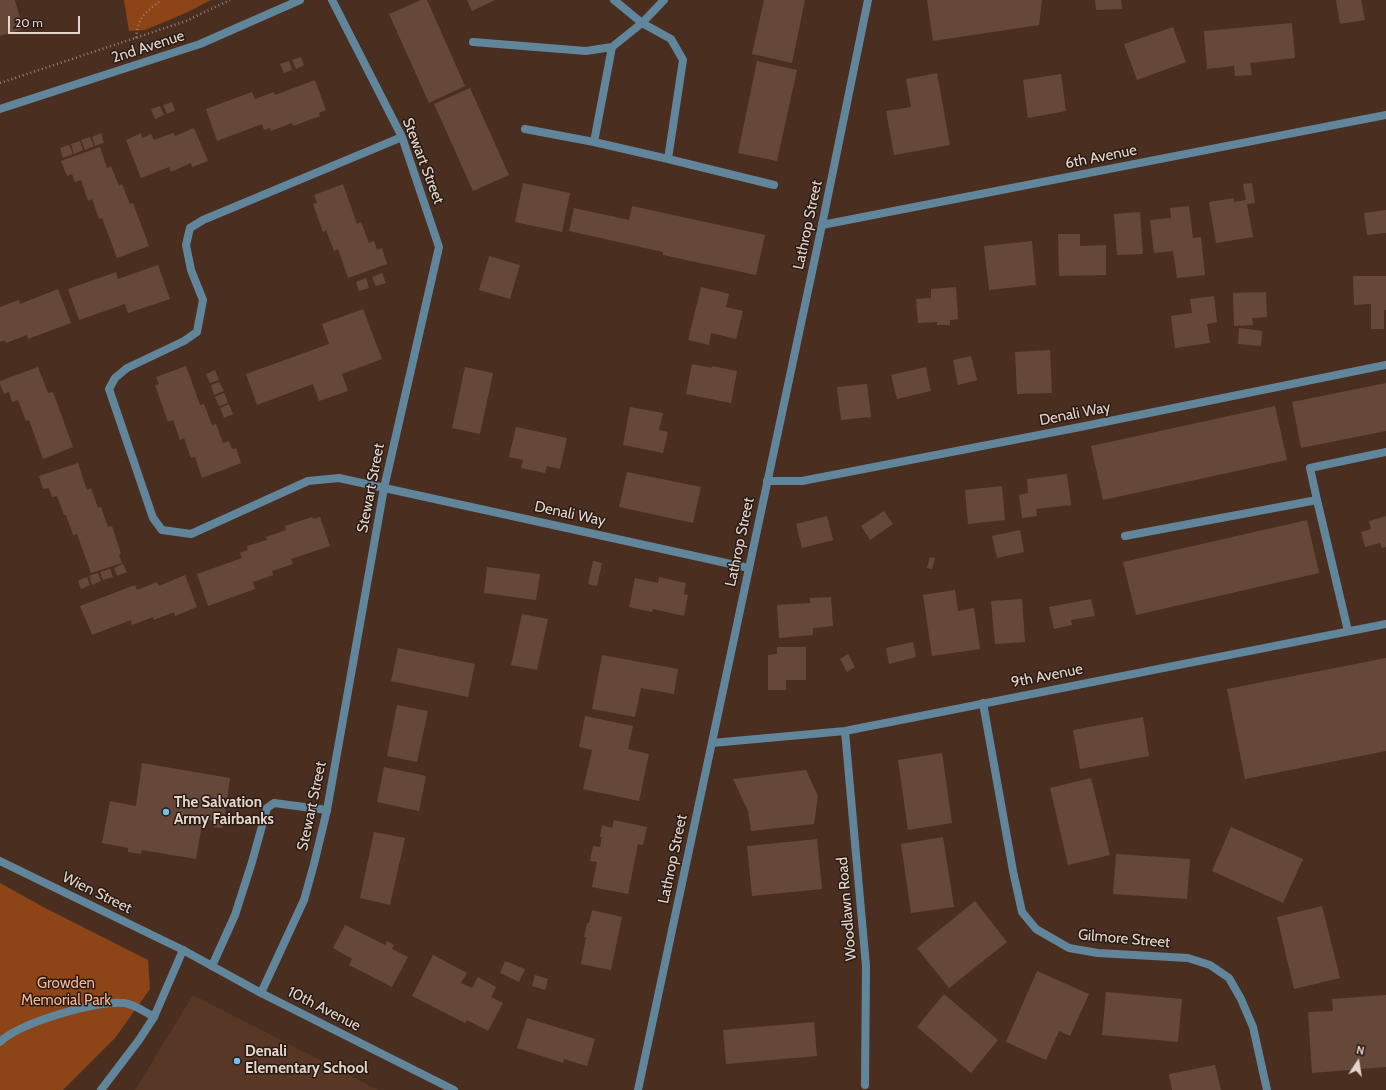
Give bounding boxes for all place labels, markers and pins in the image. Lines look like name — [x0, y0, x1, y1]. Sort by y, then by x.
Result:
place label: The Salvation Army Fairbanks — [174, 794, 274, 829]
marker: The Salvation Army Fairbanks — [161, 807, 171, 817]
place label: Denali Elementary School — [245, 1043, 368, 1078]
marker: Denali Elementary School — [232, 1056, 242, 1066]

